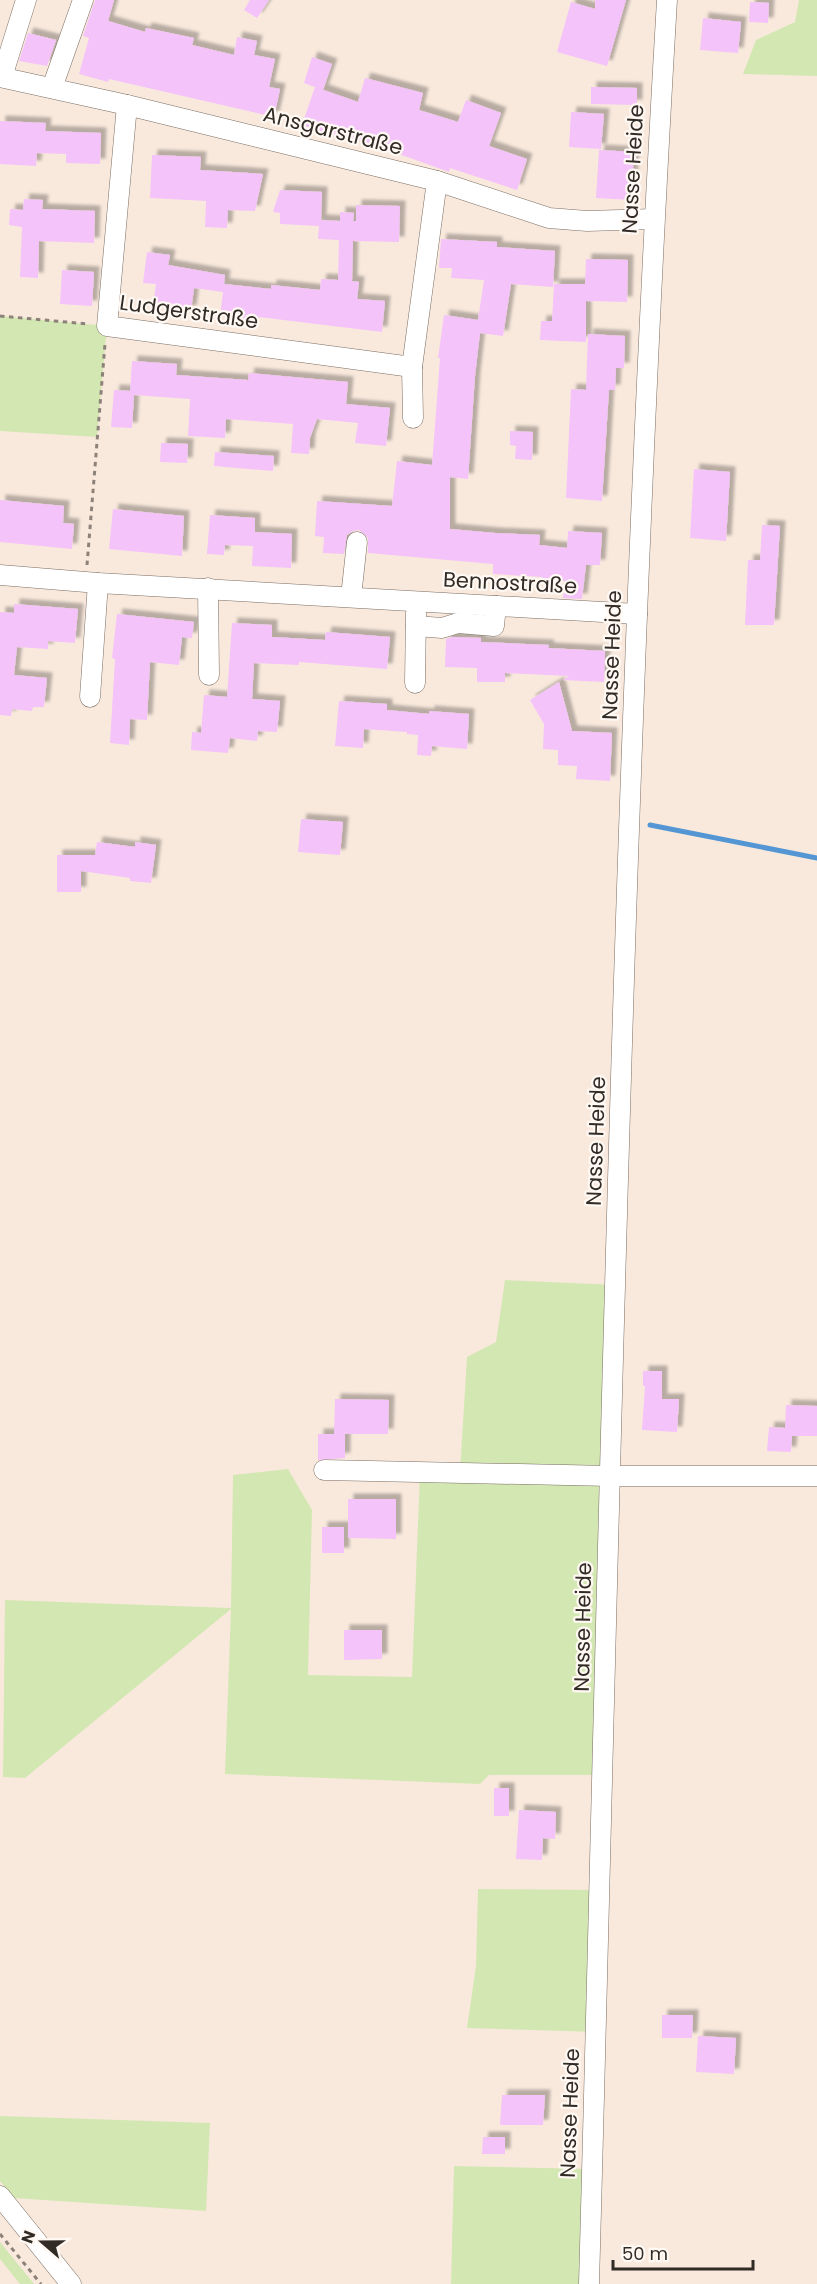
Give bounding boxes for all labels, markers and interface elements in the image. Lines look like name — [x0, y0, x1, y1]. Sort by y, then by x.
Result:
street label: Ansgarstraße — [260, 99, 406, 162]
street label: Nasse Heide — [615, 104, 650, 234]
street label: Ludgerstraße — [118, 287, 260, 336]
street label: Bennostraße — [442, 565, 578, 600]
street label: Nasse Heide — [595, 590, 628, 720]
street label: Nasse Heide — [579, 1076, 612, 1206]
street label: Nasse Heide — [567, 1562, 598, 1692]
street label: Nasse Heide — [553, 2048, 586, 2178]
north arrow — [12, 2212, 72, 2272]
text: N — [16, 2227, 41, 2247]
scale bar — [613, 2233, 752, 2271]
text: 50 m — [622, 2241, 668, 2266]

